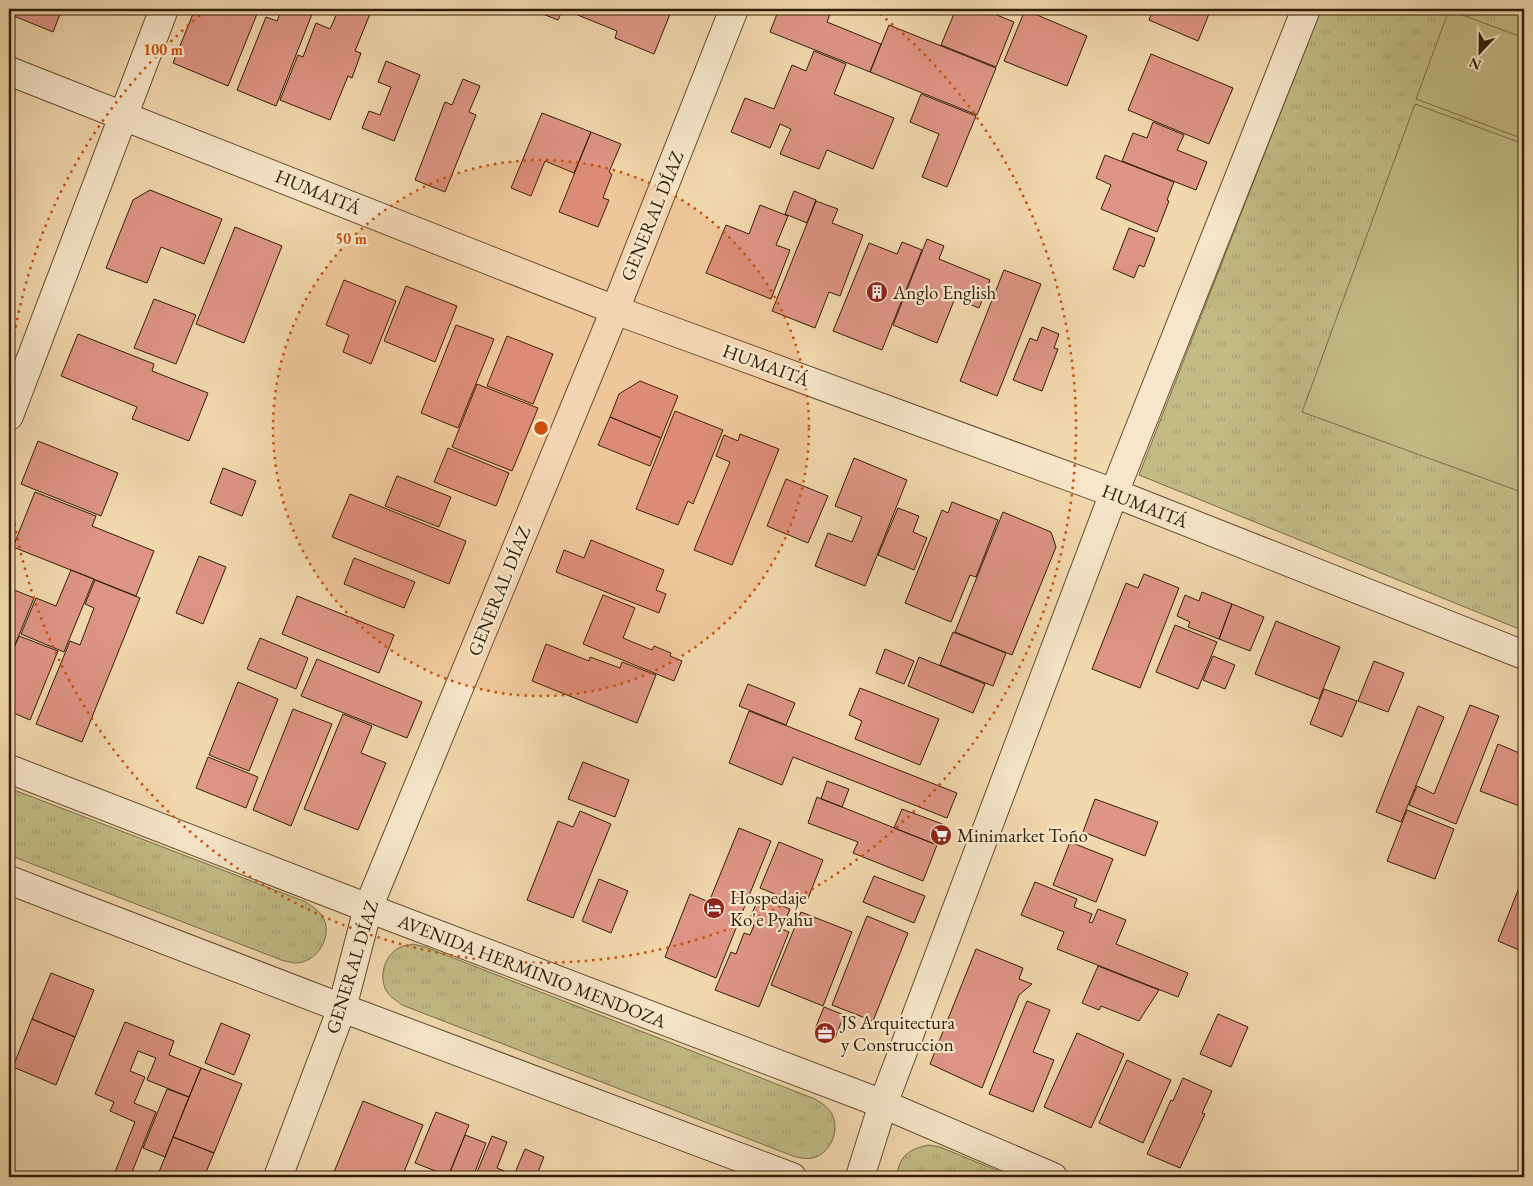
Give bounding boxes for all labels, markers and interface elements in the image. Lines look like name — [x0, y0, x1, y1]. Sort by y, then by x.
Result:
north arrow — [1456, 28, 1506, 78]
text: 100 m — [143, 40, 183, 59]
text: N — [1466, 53, 1484, 75]
street label: GENERAL DÍAZ — [615, 147, 690, 285]
street label: HUMAITÁ — [271, 163, 365, 221]
text: 50 m — [335, 229, 367, 248]
building icon: Anglo English — [865, 280, 889, 304]
place label: Anglo English — [892, 280, 997, 305]
street label: HUMAITÁ — [719, 338, 814, 392]
centre of rings — [532, 419, 550, 437]
street label: HUMAITÁ — [1098, 478, 1192, 534]
street label: GENERAL DÍAZ — [462, 522, 537, 660]
supermarket icon: Minimarket Toño — [929, 823, 953, 847]
place label: Minimarket Toño — [957, 823, 1088, 848]
place label: Hospedaje Ko'e Pyahu — [730, 885, 813, 932]
hotel icon: Hospedaje Ko'e Pyahu — [702, 896, 726, 920]
street label: GENERAL DÍAZ — [320, 897, 384, 1037]
street label: AVENIDA HERMINIO MENDOZA — [393, 908, 671, 1034]
place label: JS Arquitectura y Construccion — [839, 1010, 955, 1057]
office icon: JS Arquitectura y Construccion — [813, 1021, 837, 1045]

